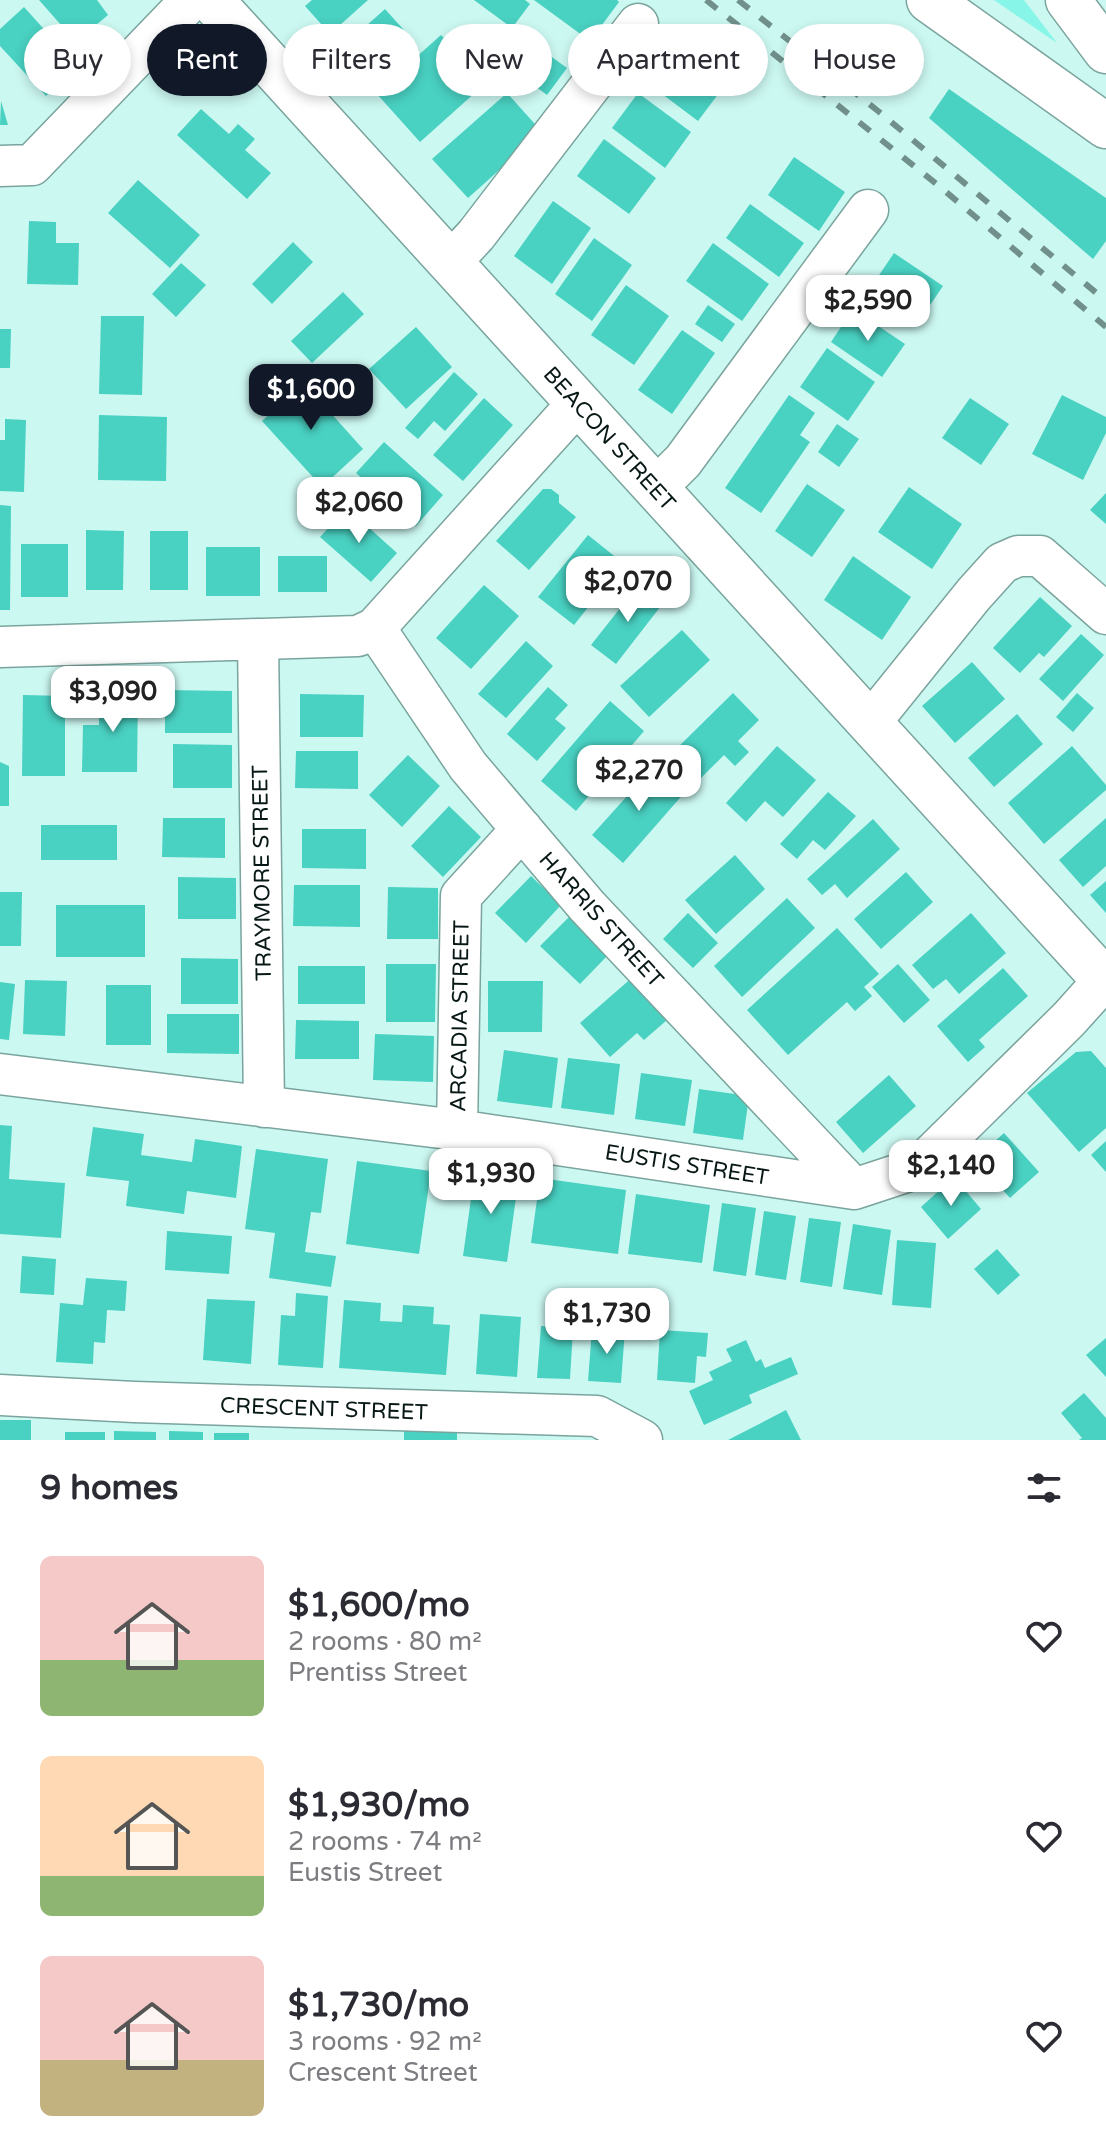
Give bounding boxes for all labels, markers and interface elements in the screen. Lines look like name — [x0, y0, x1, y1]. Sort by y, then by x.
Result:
chip: Buy — [24, 24, 131, 96]
chip: Rent — [147, 24, 267, 96]
chip: Filters — [283, 24, 420, 96]
chip: New — [436, 24, 552, 96]
chip: Apartment — [568, 24, 768, 96]
chip: House — [784, 24, 924, 96]
pin: $2,590 — [803, 275, 933, 343]
text: $2,590 — [824, 285, 912, 316]
street label: BEACON STREET — [538, 361, 681, 516]
pin: $1,600 — [246, 364, 376, 432]
text: $1,600 — [267, 374, 355, 405]
pin: $2,060 — [294, 477, 424, 545]
text: $2,060 — [315, 487, 403, 518]
pin: $2,070 — [563, 556, 693, 624]
text: $2,070 — [584, 566, 672, 597]
pin: $3,090 — [48, 666, 178, 734]
text: $3,090 — [69, 676, 157, 707]
pin: $2,270 — [574, 745, 704, 813]
text: $2,270 — [595, 755, 683, 786]
street label: TRAYMORE STREET — [247, 764, 277, 981]
street label: HARRIS STREET — [534, 847, 669, 993]
street label: ARCADIA STREET — [445, 919, 475, 1112]
street label: EUSTIS STREET — [603, 1139, 771, 1191]
pin: $2,140 — [886, 1140, 1016, 1208]
pin: $1,930 — [426, 1148, 556, 1216]
text: $2,140 — [907, 1150, 995, 1181]
text: $1,930 — [447, 1158, 535, 1189]
pin: $1,730 — [542, 1288, 672, 1356]
text: $1,730 — [563, 1298, 651, 1329]
street label: CRESCENT STREET — [220, 1392, 429, 1426]
icon: filters — [1022, 1466, 1066, 1510]
text: 9 homes — [40, 1468, 178, 1509]
text: $1,600/mo — [288, 1585, 470, 1626]
icon: home — [104, 1588, 200, 1684]
icon: heart — [1022, 1614, 1066, 1658]
text: 2 rooms · 80 m² — [288, 1626, 482, 1657]
text: Prentiss Street — [288, 1657, 468, 1688]
text: $1,930/mo — [288, 1785, 470, 1826]
icon: home — [104, 1788, 200, 1884]
icon: heart — [1022, 1814, 1066, 1858]
text: 2 rooms · 74 m² — [288, 1826, 482, 1857]
text: Eustis Street — [288, 1857, 442, 1888]
text: $1,730/mo — [288, 1985, 469, 2026]
icon: home — [104, 1988, 200, 2084]
icon: heart — [1022, 2014, 1066, 2058]
text: 3 rooms · 92 m² — [288, 2026, 482, 2057]
text: Crescent Street — [288, 2057, 478, 2088]

